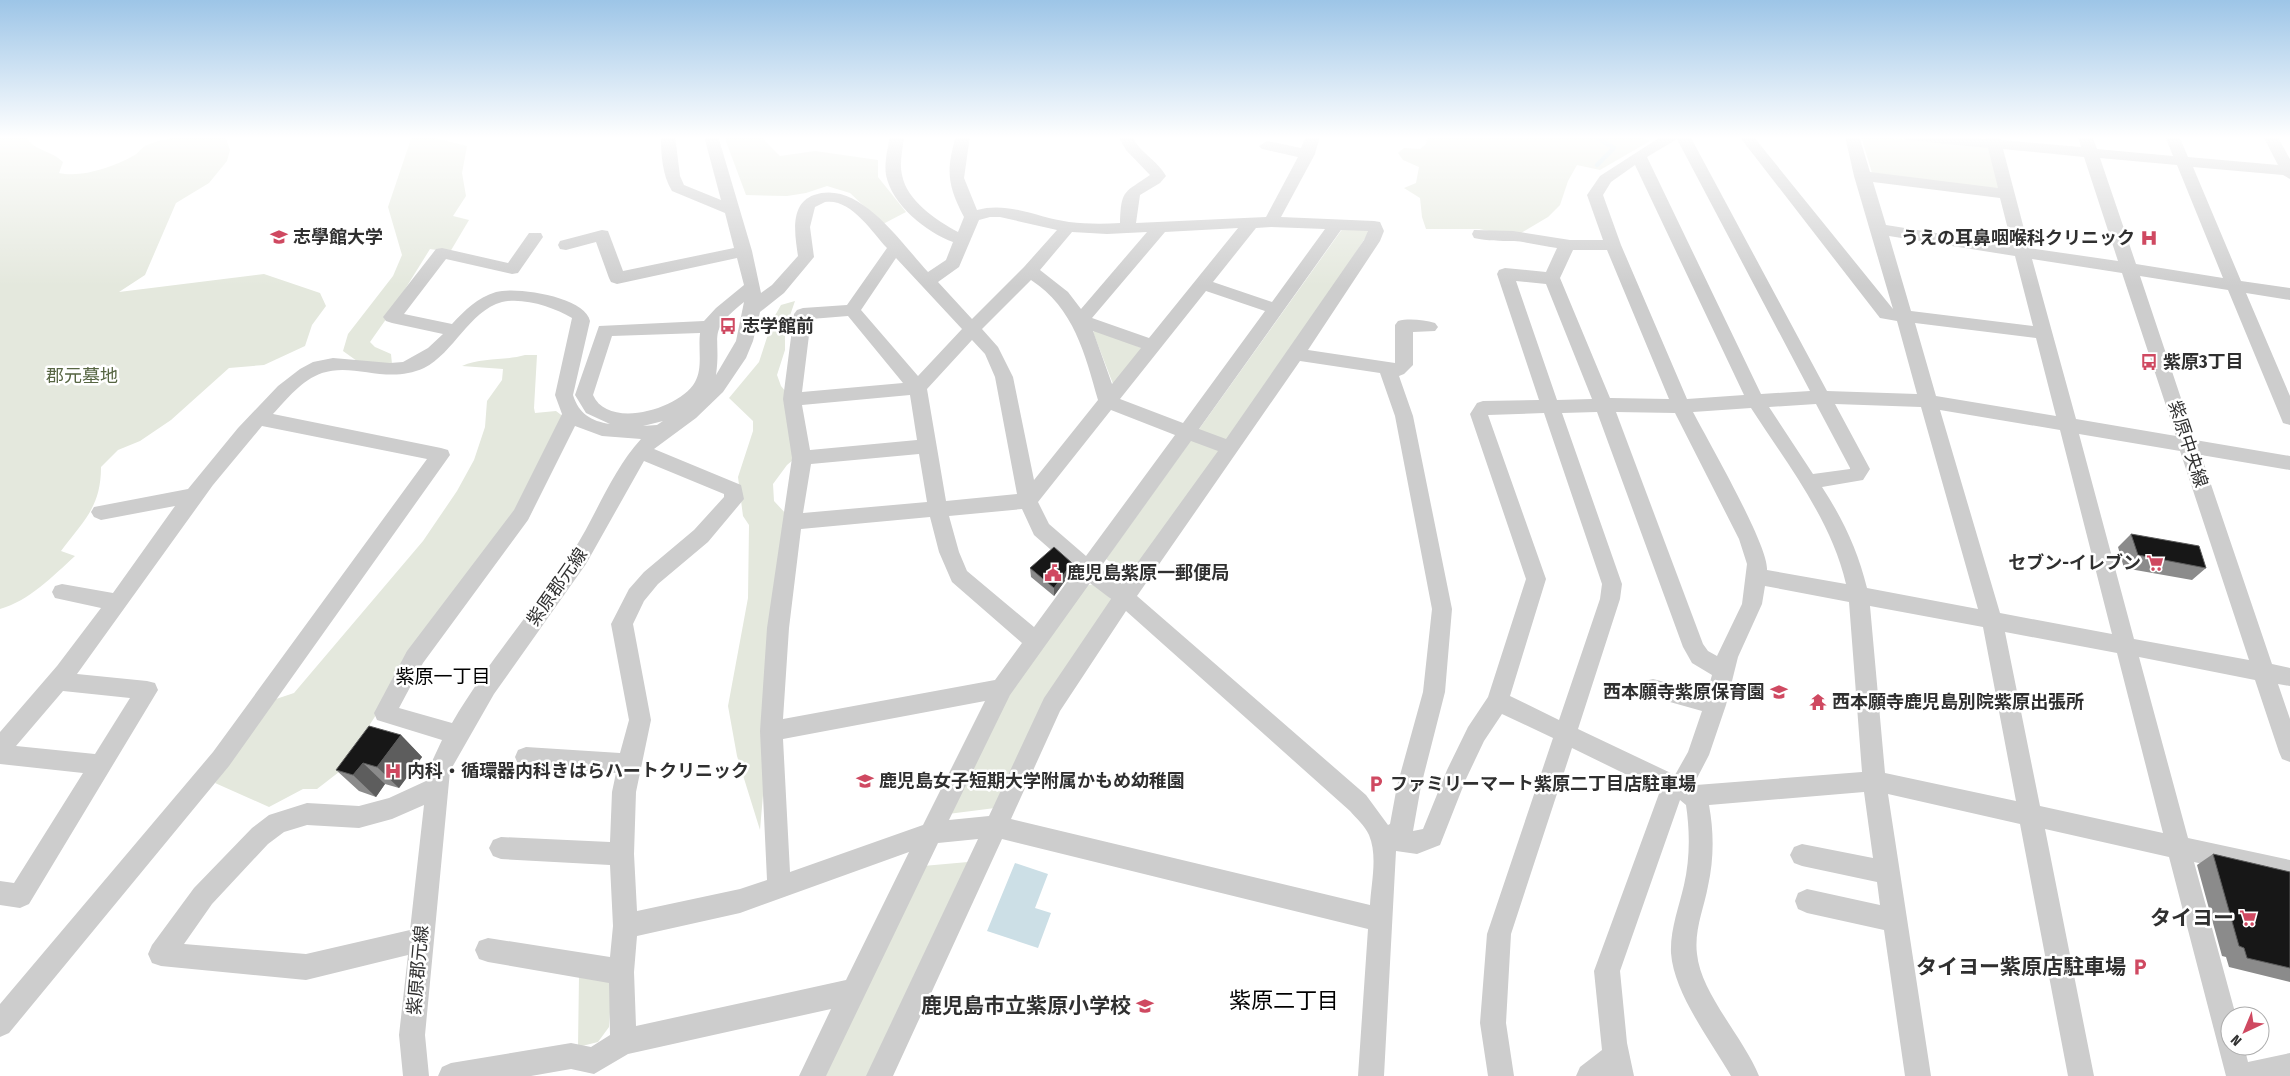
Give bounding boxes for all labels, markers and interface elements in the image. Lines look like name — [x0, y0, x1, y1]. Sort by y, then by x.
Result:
place label: 志學館大学 — [293, 226, 383, 248]
school or university icon: 志學館大学 — [269, 227, 289, 247]
place label: うえの耳鼻咽喉科クリニック — [1901, 227, 2135, 249]
hospital icon: うえの耳鼻咽喉科クリニック — [2139, 228, 2159, 248]
place label: 志学館前 — [742, 315, 814, 337]
bus stop icon: 志学館前 — [718, 316, 738, 336]
place label: 紫原3丁目 — [2163, 351, 2244, 373]
bus stop icon: 紫原3丁目 — [2139, 352, 2159, 372]
park label: 郡元墓地 — [46, 365, 118, 387]
street label: 紫原中央線 — [2164, 398, 2212, 490]
street label: 紫原郡元線 — [522, 544, 592, 630]
place label: セブン-イレブン — [2008, 552, 2141, 574]
supermarket icon: セブン-イレブン — [2145, 553, 2165, 573]
place label: 鹿児島紫原一郵便局 — [1067, 562, 1229, 584]
public building icon: 鹿児島紫原一郵便局 — [1043, 563, 1063, 583]
district label: 紫原一丁目 — [395, 665, 491, 688]
place label: 西本願寺紫原保育園 — [1603, 681, 1765, 703]
school or university icon: 西本願寺紫原保育園 — [1769, 682, 1789, 702]
place label: 西本願寺鹿児島別院紫原出張所 — [1832, 691, 2084, 713]
temple icon: 西本願寺鹿児島別院紫原出張所 — [1808, 692, 1828, 712]
place label: 内科・循環器内科きはらハートクリニック — [407, 760, 749, 782]
hospital icon: 内科・循環器内科きはらハートクリニック — [383, 761, 403, 781]
place label: 鹿児島女子短期大学附属かもめ幼稚園 — [879, 770, 1185, 792]
school or university icon: 鹿児島女子短期大学附属かもめ幼稚園 — [855, 771, 875, 791]
place label: ファミリーマート紫原二丁目店駐車場 — [1390, 773, 1696, 795]
parking icon: ファミリーマート紫原二丁目店駐車場 — [1366, 774, 1386, 794]
place label: タイヨー — [2150, 905, 2234, 931]
supermarket icon: タイヨー — [2238, 908, 2258, 928]
street label: 紫原郡元線 — [403, 924, 433, 1016]
place label: タイヨー紫原店駐車場 — [1916, 954, 2126, 980]
parking icon: タイヨー紫原店駐車場 — [2130, 957, 2150, 977]
district label: 紫原二丁目 — [1229, 987, 1339, 1014]
place label: 鹿児島市立紫原小学校 — [921, 993, 1131, 1019]
school or university icon: 鹿児島市立紫原小学校 — [1135, 996, 1155, 1016]
north arrow — [2220, 1006, 2270, 1056]
text: N — [2227, 1031, 2245, 1049]

